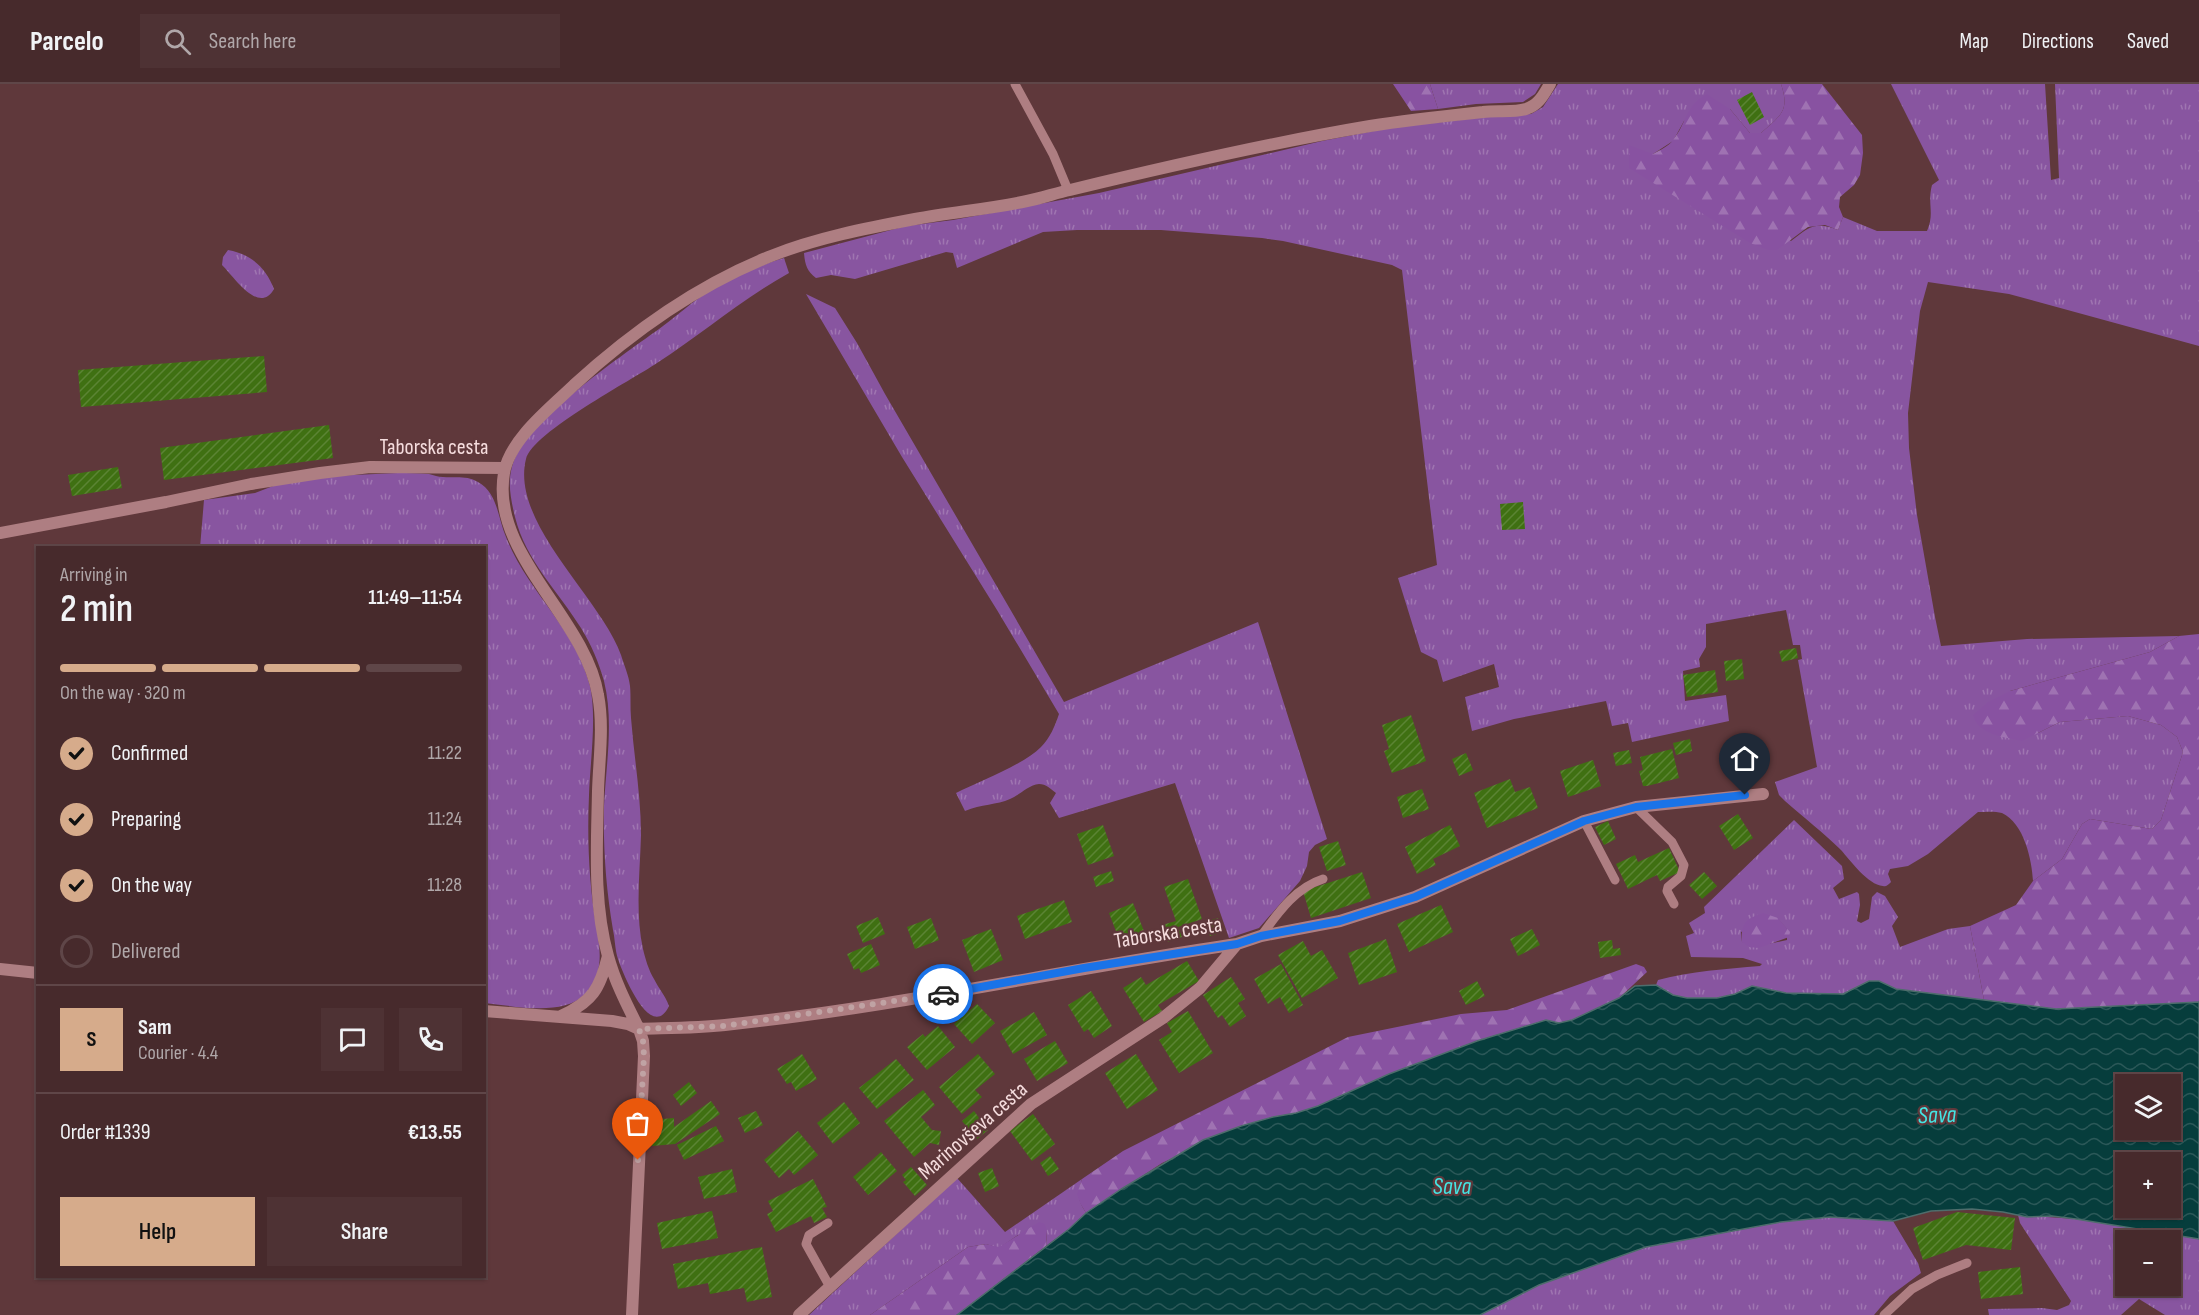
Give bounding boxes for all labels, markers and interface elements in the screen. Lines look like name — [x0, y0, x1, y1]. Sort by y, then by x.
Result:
search box — [140, 14, 560, 68]
text: Parcelo — [30, 25, 104, 58]
icon: search — [161, 25, 194, 58]
text: Search here — [209, 28, 296, 55]
text: Map — [1959, 29, 1989, 54]
text: Directions — [2022, 29, 2094, 54]
text: Saved — [2127, 29, 2169, 54]
street label: Taborska cesta — [380, 434, 489, 461]
text: Arriving in — [60, 563, 128, 587]
text: 11:49–11:54 — [368, 584, 462, 611]
text: 2 min — [60, 586, 133, 633]
text: On the way · 320 m — [60, 681, 186, 705]
pin — [1719, 733, 1770, 795]
icon: check — [60, 737, 93, 770]
text: Confirmed — [111, 740, 188, 767]
text: 11:22 — [428, 741, 462, 765]
icon: home — [1728, 742, 1761, 775]
icon: check — [60, 803, 93, 836]
text: Preparing — [111, 806, 181, 833]
text: 11:24 — [428, 807, 462, 831]
icon: check — [60, 869, 93, 902]
text: On the way — [111, 872, 192, 899]
text: 11:28 — [427, 873, 462, 897]
street label: Taborska cesta — [1112, 911, 1224, 955]
text: Delivered — [111, 938, 180, 965]
courier — [913, 964, 973, 1024]
icon: car — [927, 978, 960, 1011]
button: chat — [321, 1008, 384, 1071]
button: phone — [399, 1008, 462, 1071]
text: Sam — [138, 1014, 172, 1041]
text: S — [87, 1026, 96, 1053]
text: Courier · 4.4 — [138, 1041, 218, 1065]
map controls — [2115, 1074, 2181, 1296]
button: layers — [2115, 1074, 2181, 1140]
street label: Marinovševa cesta — [913, 1076, 1033, 1186]
pin — [612, 1098, 663, 1160]
water label: Sava — [1917, 1100, 1957, 1130]
icon: bag — [621, 1107, 654, 1140]
text: Order #1339 — [60, 1119, 151, 1146]
text: €13.55 — [408, 1119, 462, 1146]
button: + — [2115, 1152, 2181, 1218]
water label: Sava — [1433, 1172, 1471, 1201]
button: Help — [60, 1197, 255, 1266]
button: Share — [267, 1197, 462, 1266]
button: − — [2115, 1230, 2181, 1296]

